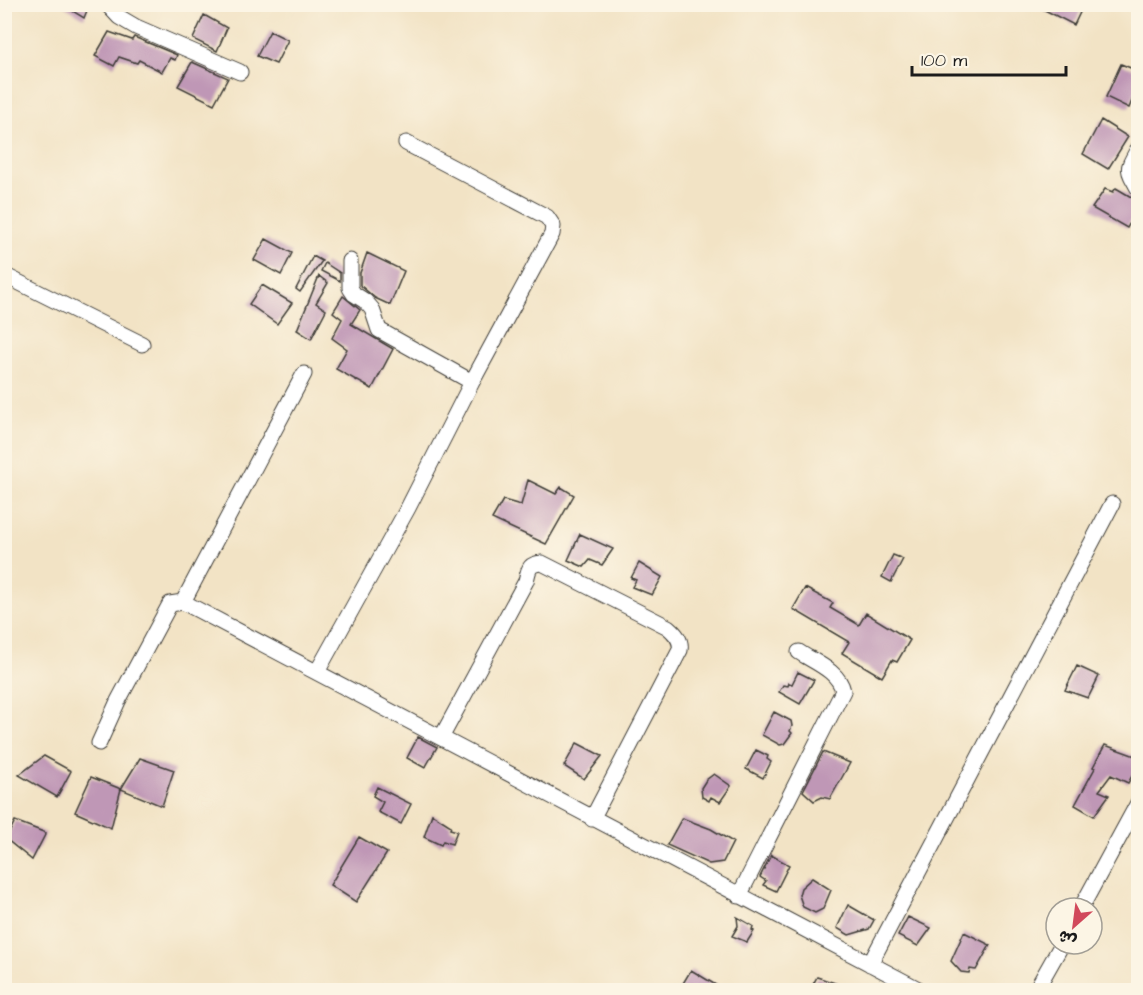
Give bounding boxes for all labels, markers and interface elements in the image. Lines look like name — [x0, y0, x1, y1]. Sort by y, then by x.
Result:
scale bar — [912, 39, 1066, 77]
text: 100 m — [921, 48, 967, 73]
north arrow — [1044, 896, 1104, 956]
text: ش — [1054, 925, 1080, 952]

